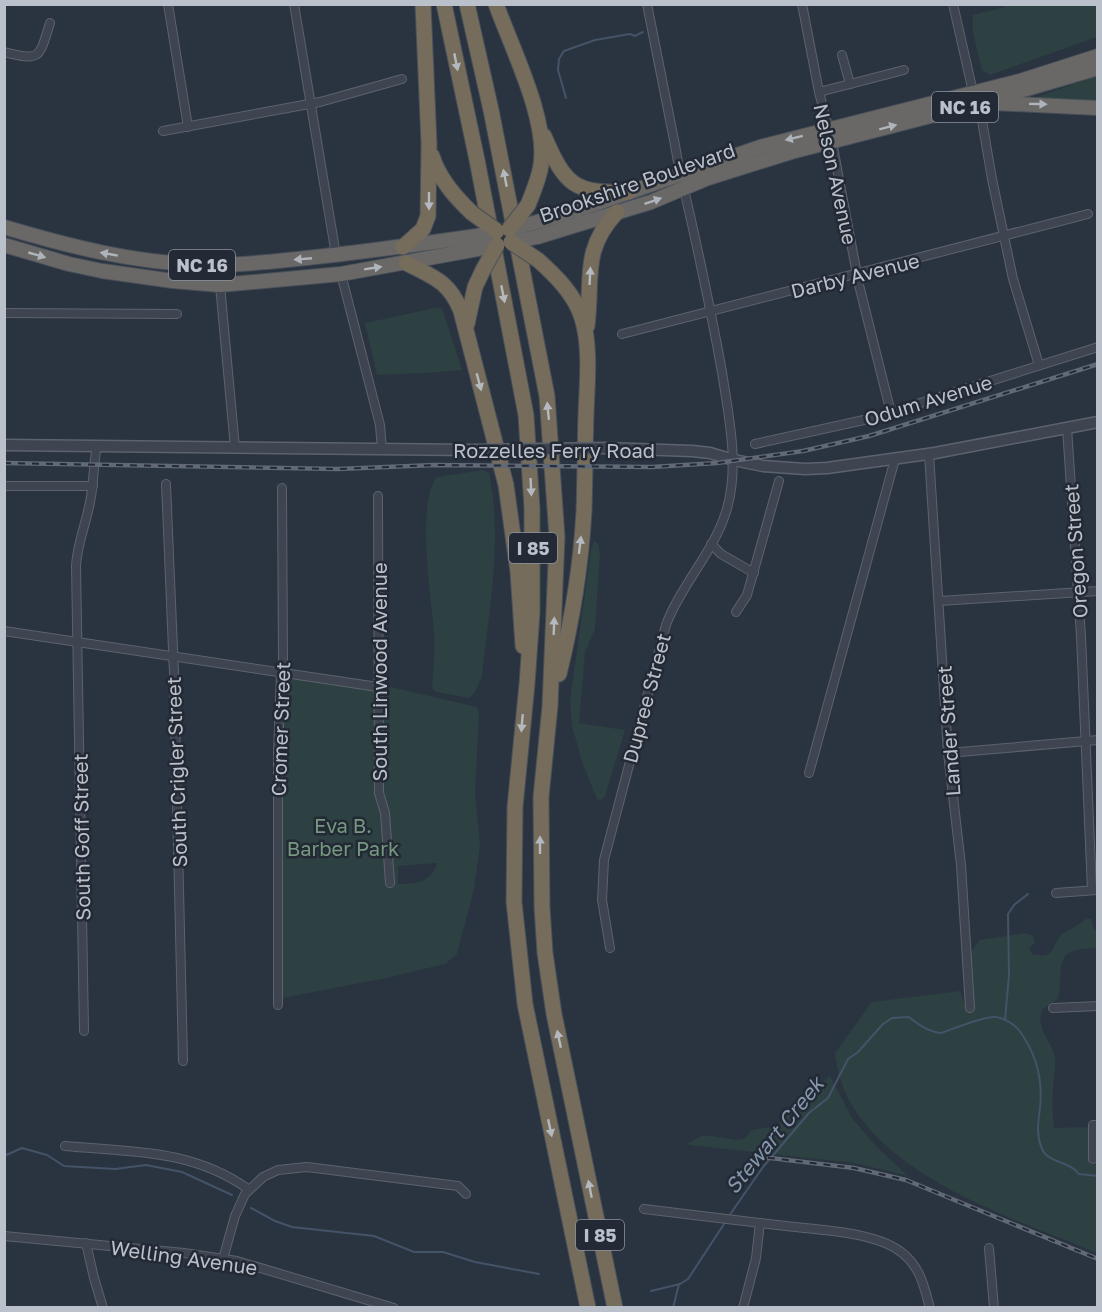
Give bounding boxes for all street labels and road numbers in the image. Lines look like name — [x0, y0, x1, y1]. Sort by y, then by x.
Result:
road number: NC 16 — [932, 92, 998, 122]
street label: Nelson Avenue — [809, 101, 863, 247]
street label: Brookshire Boulevard — [536, 137, 738, 227]
street label: Darby Avenue — [788, 247, 922, 303]
road number: NC 16 — [169, 250, 235, 280]
street label: Odum Avenue — [861, 369, 995, 431]
street label: Rozzelles Ferry Road — [453, 438, 655, 462]
street label: Oregon Street — [1058, 483, 1092, 619]
road number: I 85 — [509, 533, 557, 563]
street label: South Linwood Avenue — [367, 563, 391, 781]
street label: Dupree Street — [617, 630, 675, 766]
street label: Cromer Street — [266, 661, 294, 797]
street label: Lander Street — [931, 665, 965, 797]
street label: South Crigler Street — [161, 676, 191, 868]
street label: South Goff Street — [68, 753, 94, 921]
road number: I 85 — [576, 1220, 624, 1250]
street label: Welling Avenue — [109, 1235, 259, 1279]

